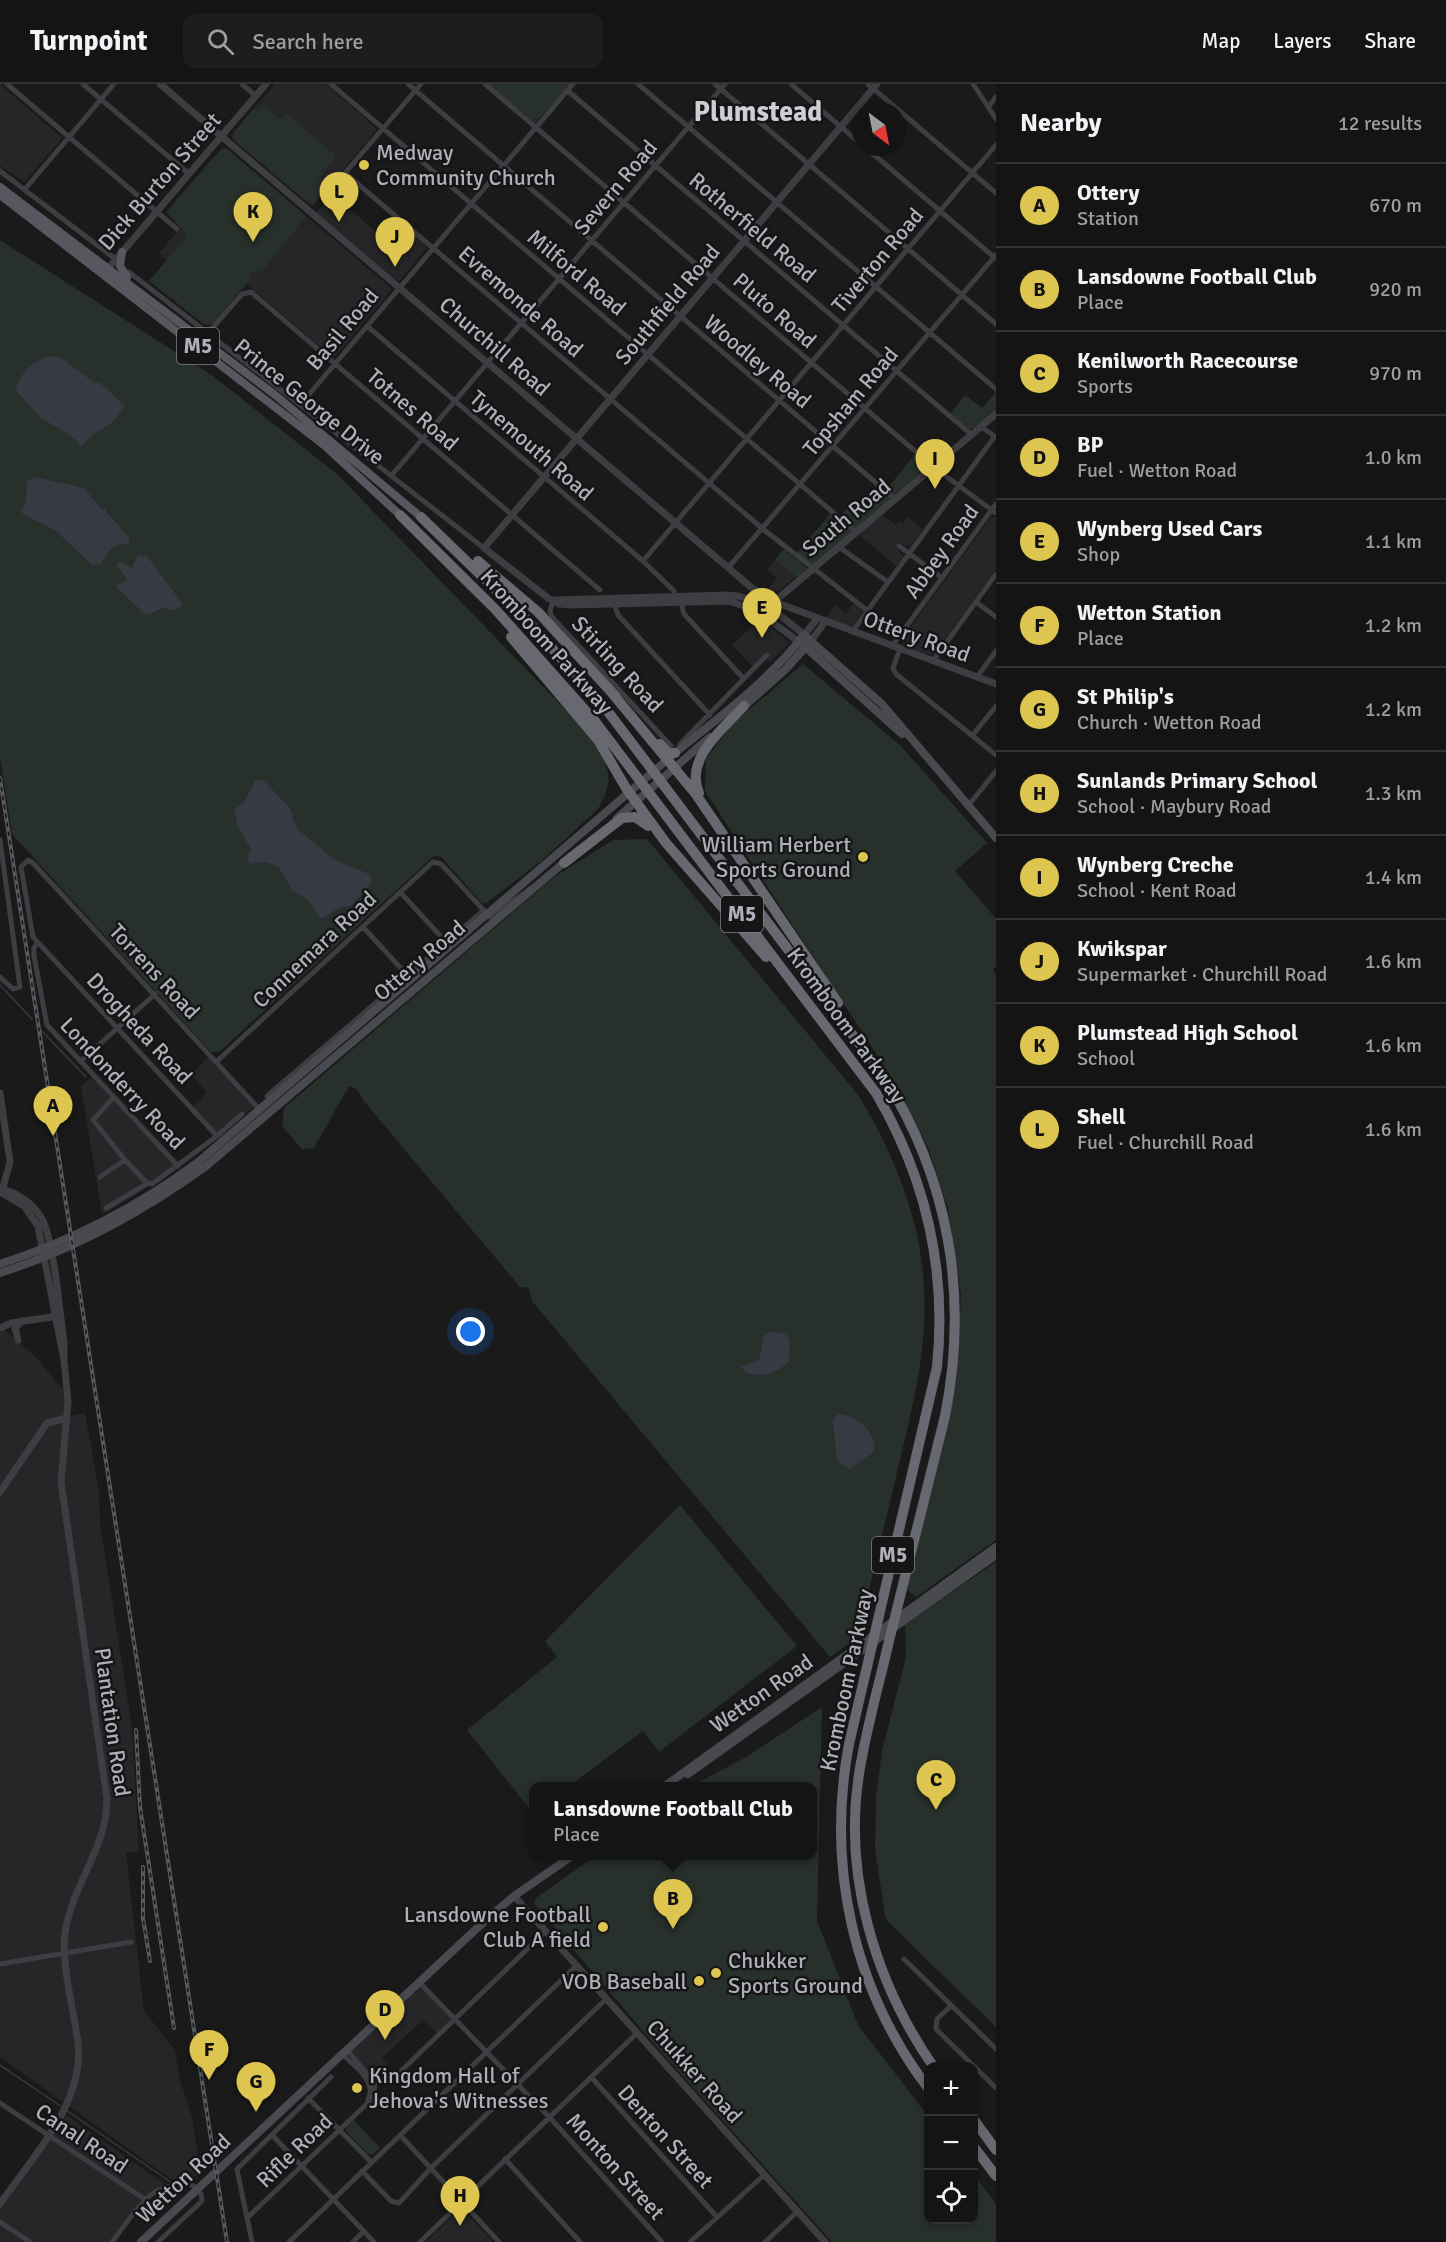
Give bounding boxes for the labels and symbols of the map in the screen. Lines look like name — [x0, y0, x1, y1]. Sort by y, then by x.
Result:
district label: Plumstead — [694, 95, 822, 129]
north arrow — [852, 102, 906, 156]
street label: Dick Burton Street — [92, 107, 227, 256]
street label: Severn Road — [568, 134, 663, 240]
place label: Medway Community Church — [376, 139, 556, 191]
marker: Medway Community Church — [357, 158, 371, 172]
street label: Rotherfield Road — [684, 166, 822, 288]
pin: L — [320, 172, 358, 222]
pin: K — [234, 192, 272, 242]
street label: Tiverton Road — [826, 202, 929, 318]
pin: J — [376, 218, 414, 267]
street label: Milford Road — [522, 223, 631, 321]
street label: Southfield Road — [609, 239, 726, 370]
street label: Evremonde Road — [453, 240, 589, 363]
street label: Pluto Road — [727, 267, 822, 354]
street label: Basil Road — [300, 283, 384, 376]
street label: Churchill Road — [434, 291, 556, 402]
street label: Woodley Road — [699, 309, 817, 414]
road number: M5 — [177, 328, 219, 364]
street label: Prince George Drive — [229, 332, 390, 470]
street label: Topsham Road — [797, 341, 904, 461]
street label: Totnes Road — [361, 362, 464, 456]
street label: Tynemouth Road — [464, 384, 599, 506]
pin: I — [916, 440, 954, 489]
street label: South Road — [797, 473, 896, 562]
street label: Abbey Road — [898, 499, 985, 604]
street label: Kromboom Parkway — [474, 563, 619, 720]
pin: E — [742, 588, 782, 638]
street label: Ottery Road — [860, 605, 974, 668]
street label: Stirling Road — [566, 611, 669, 718]
place label: William Herbert Sports Ground — [701, 831, 851, 883]
marker: William Herbert Sports Ground — [856, 850, 870, 864]
street label: Connemara Road — [247, 885, 382, 1014]
road number: M5 — [721, 896, 763, 932]
street label: Ottery Road — [368, 914, 471, 1007]
street label: Torrens Road — [104, 918, 206, 1025]
street label: Kromboom Parkway — [781, 942, 913, 1109]
street label: Drogheda Road — [81, 967, 198, 1090]
street label: Londonderry Road — [54, 1012, 191, 1155]
pin: A — [34, 1086, 72, 1136]
your location — [456, 1317, 485, 1346]
road number: M5 — [872, 1537, 914, 1573]
street label: Kromboom Parkway — [814, 1586, 879, 1774]
street label: Plantation Road — [89, 1646, 136, 1798]
street label: Wetton Road — [705, 1648, 818, 1739]
pin: C — [916, 1760, 956, 1810]
pin: B — [654, 1880, 692, 1929]
place label: Lansdowne Football Club A field — [404, 1901, 591, 1953]
marker: Lansdowne Football Club A field — [596, 1920, 610, 1934]
place label: Chukker Sports Ground — [728, 1947, 863, 1999]
marker: Chukker Sports Ground — [709, 1966, 723, 1980]
place label: VOB Baseball — [561, 1968, 687, 1995]
marker: VOB Baseball — [692, 1974, 706, 1988]
pin: D — [366, 1990, 404, 2040]
street label: Chukker Road — [641, 2014, 748, 2129]
pin: F — [190, 2030, 228, 2080]
pin: G — [236, 2062, 276, 2112]
place label: Kingdom Hall of Jehova's Witnesses — [369, 2062, 548, 2114]
street label: Denton Street — [612, 2079, 719, 2194]
marker: Kingdom Hall of Jehova's Witnesses — [350, 2081, 364, 2095]
street label: Canal Road — [30, 2098, 133, 2179]
street label: Monton Street — [561, 2107, 671, 2225]
street label: Rifle Road — [251, 2108, 338, 2193]
street label: Wetton Road — [130, 2128, 236, 2229]
pin: H — [440, 2176, 480, 2226]

